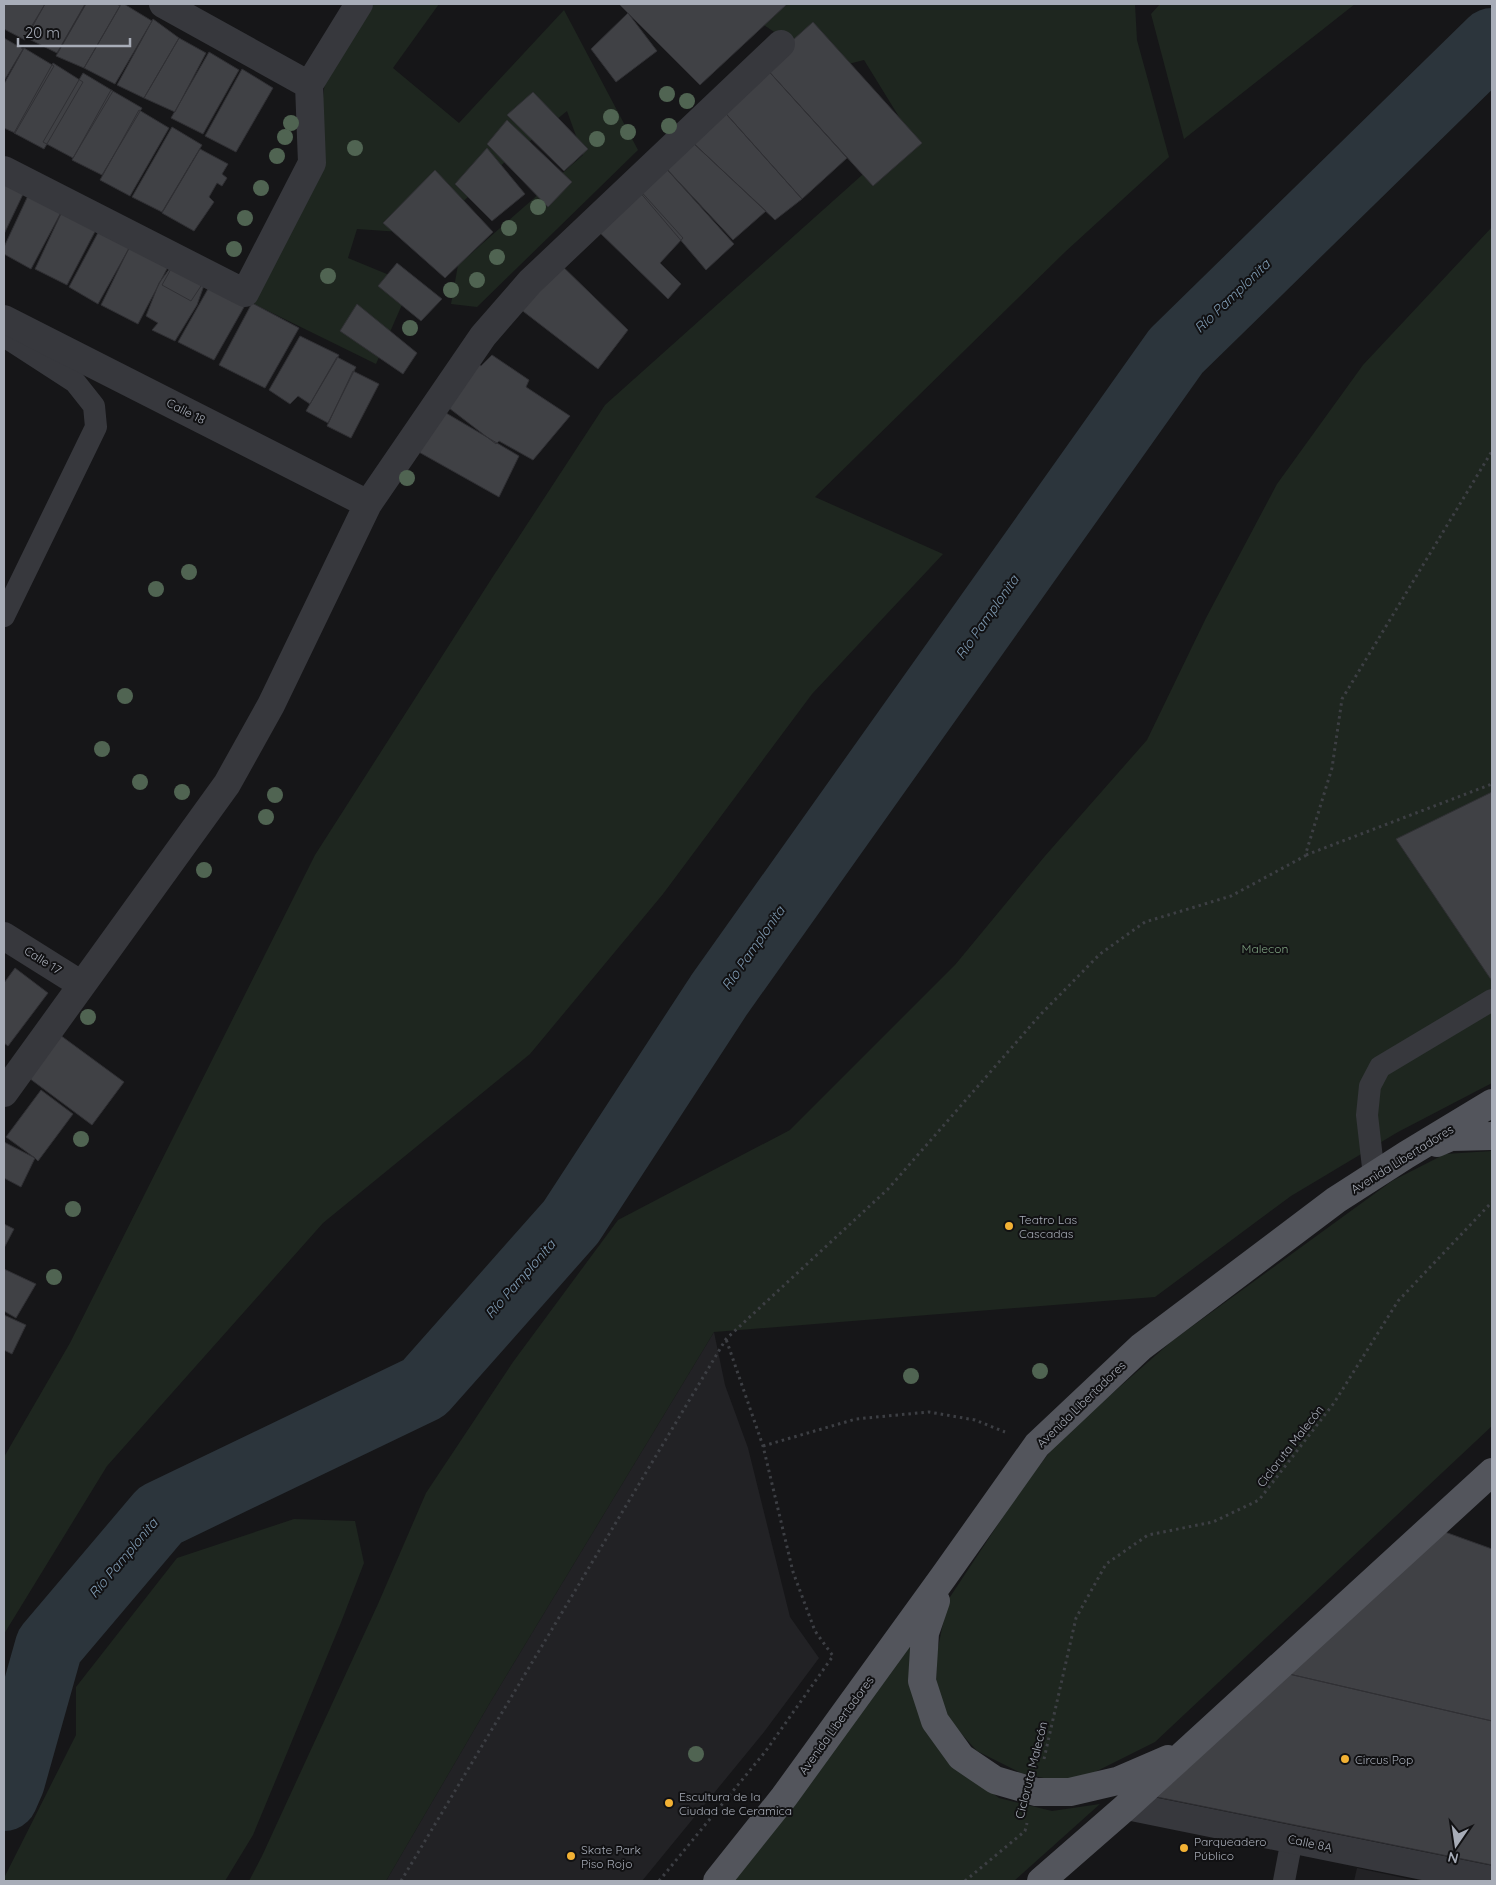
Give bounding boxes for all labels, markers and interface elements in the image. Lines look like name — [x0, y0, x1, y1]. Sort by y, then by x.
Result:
scale bar — [18, 15, 130, 47]
text: 20 m — [25, 23, 60, 42]
water label: Río Pamplonita — [1190, 254, 1275, 337]
street label: Calle 18 — [164, 395, 208, 427]
water label: Río Pamplonita — [951, 570, 1023, 663]
water label: Río Pamplonita — [717, 901, 789, 994]
park label: Malecon — [1241, 941, 1289, 956]
street label: Calle 17 — [22, 943, 64, 977]
street label: Avenida Libertadores — [1348, 1121, 1456, 1197]
place label: Teatro Las Cascadas — [1019, 1212, 1078, 1241]
marker: Teatro Las Cascadas — [1003, 1220, 1015, 1232]
water label: Río Pamplonita — [481, 1235, 560, 1322]
street label: Avenida Libertadores — [1033, 1357, 1129, 1450]
street label: Cicloruta Malecón — [1253, 1402, 1327, 1490]
water label: Río Pamplonita — [84, 1513, 163, 1602]
street label: Avenida Libertadores — [795, 1673, 877, 1777]
street label: Cicloruta Malecón — [1012, 1720, 1050, 1820]
place label: Circus Pop — [1355, 1752, 1413, 1767]
marker: Circus Pop — [1339, 1753, 1351, 1765]
place label: Escultura de la Ciudad de Ceramica — [679, 1789, 792, 1818]
marker: Escultura de la Ciudad de Ceramica — [663, 1797, 675, 1809]
north arrow — [1431, 1820, 1481, 1870]
street label: Calle 8A — [1287, 1831, 1334, 1855]
place label: Parqueadero Público — [1194, 1834, 1267, 1863]
place label: Skate Park Piso Rojo — [581, 1842, 641, 1871]
marker: Parqueadero Público — [1178, 1842, 1190, 1854]
text: N — [1446, 1848, 1460, 1868]
marker: Skate Park Piso Rojo — [565, 1850, 577, 1862]

